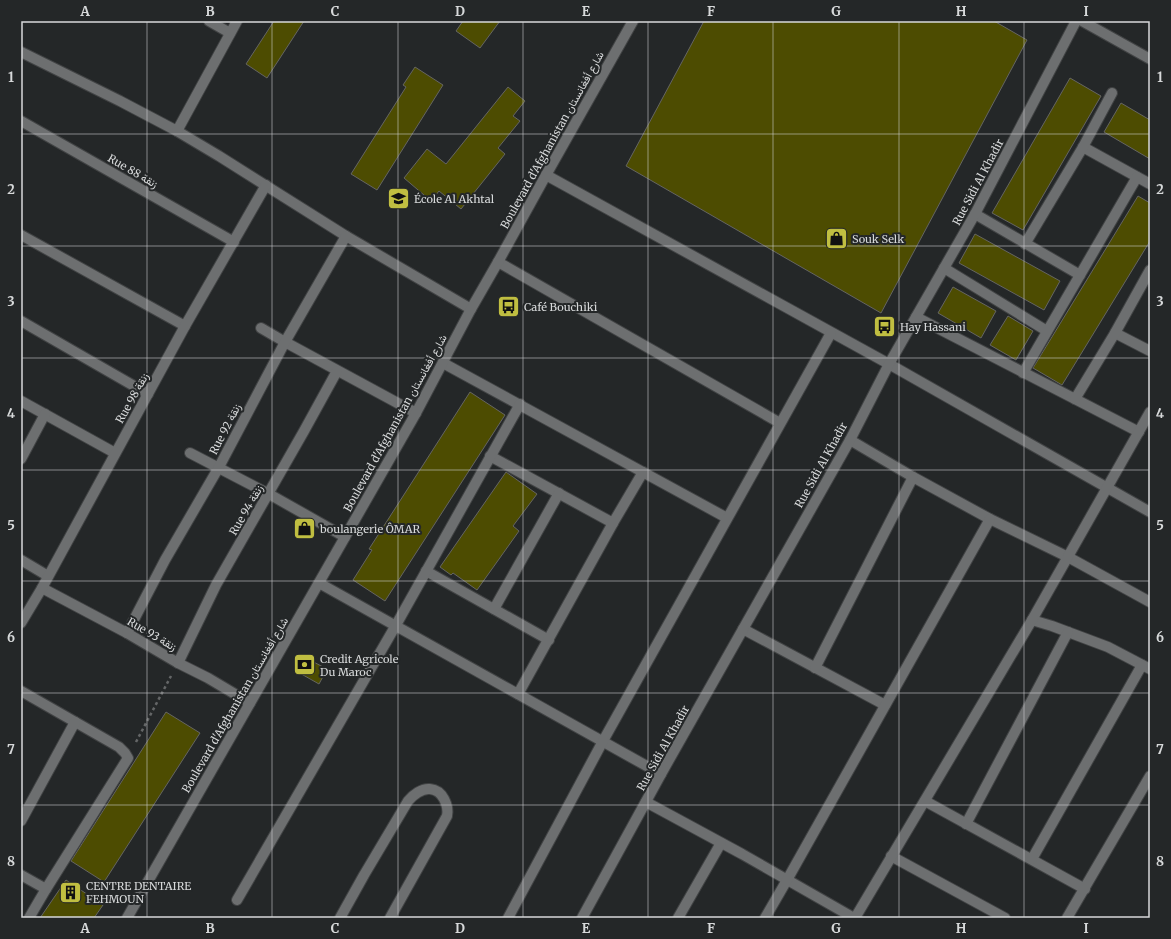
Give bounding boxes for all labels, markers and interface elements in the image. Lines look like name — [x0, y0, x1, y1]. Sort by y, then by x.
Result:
text: A — [79, 3, 90, 20]
text: B — [205, 3, 215, 20]
text: C — [331, 3, 340, 20]
text: D — [455, 3, 465, 20]
text: E — [582, 3, 591, 20]
text: F — [707, 3, 715, 20]
text: G — [831, 3, 841, 20]
text: H — [956, 3, 967, 20]
text: I — [1083, 3, 1089, 20]
street label: Boulevard d'Afghanistan شارع أفغانستان — [497, 49, 608, 232]
text: 1 — [8, 69, 14, 86]
text: 1 — [1157, 69, 1163, 86]
street label: Rue Sidi Al Khadir — [949, 136, 1007, 228]
street label: Rue 88 زنقة — [105, 151, 161, 191]
text: 2 — [7, 181, 15, 198]
text: 2 — [1156, 181, 1164, 198]
school or university icon: École Al Akhtal — [385, 186, 411, 212]
place label: École Al Akhtal — [414, 192, 495, 206]
shop icon: Souk Selk — [824, 226, 850, 252]
place label: Souk Selk — [852, 232, 904, 246]
text: 3 — [7, 293, 15, 310]
text: 3 — [1156, 293, 1164, 310]
bus stop icon: Café Bouchiki — [495, 294, 521, 320]
place label: Café Bouchiki — [524, 300, 598, 314]
bus stop icon: Hay Hassani — [872, 314, 898, 340]
place label: Hay Hassani — [900, 320, 966, 334]
street label: Boulevard d'Afghanistan شارع أفغانستان — [340, 332, 451, 515]
street label: Rue 98 زنقة — [112, 370, 152, 426]
street label: Rue 92 زنقة — [206, 401, 244, 457]
text: 4 — [7, 405, 16, 422]
text: 4 — [1156, 405, 1165, 422]
street label: Rue Sidi Al Khadir — [792, 420, 850, 510]
street label: Rue 94 زنقة — [226, 482, 266, 538]
shop icon: boulangerie ÔMAR — [292, 516, 318, 542]
text: 5 — [7, 517, 15, 534]
text: 5 — [1156, 517, 1164, 534]
place label: boulangerie ÔMAR — [319, 522, 420, 536]
street label: Rue 93 زنقة — [125, 614, 180, 654]
street label: Boulevard d'Afghanistan شارع أفغانستان — [179, 614, 292, 796]
text: 6 — [7, 629, 15, 646]
text: 6 — [1156, 629, 1164, 646]
bank icon: Credit Agricole Du Maroc — [291, 652, 317, 678]
place label: Credit Agricole Du Maroc — [320, 652, 399, 679]
street label: Rue Sidi Al Khadir — [634, 703, 692, 793]
text: 7 — [7, 741, 15, 758]
text: 7 — [1156, 741, 1164, 758]
text: 8 — [7, 853, 15, 870]
text: 8 — [1156, 853, 1164, 870]
building icon: CENTRE DENTAIRE FEHMOUN — [58, 879, 84, 905]
place label: CENTRE DENTAIRE FEHMOUN — [86, 879, 191, 906]
text: A — [79, 920, 90, 937]
text: B — [205, 920, 215, 937]
text: C — [331, 920, 340, 937]
text: D — [455, 920, 465, 937]
text: E — [582, 920, 591, 937]
text: F — [707, 920, 715, 937]
text: G — [831, 920, 841, 937]
text: H — [956, 920, 967, 937]
text: I — [1083, 920, 1089, 937]

